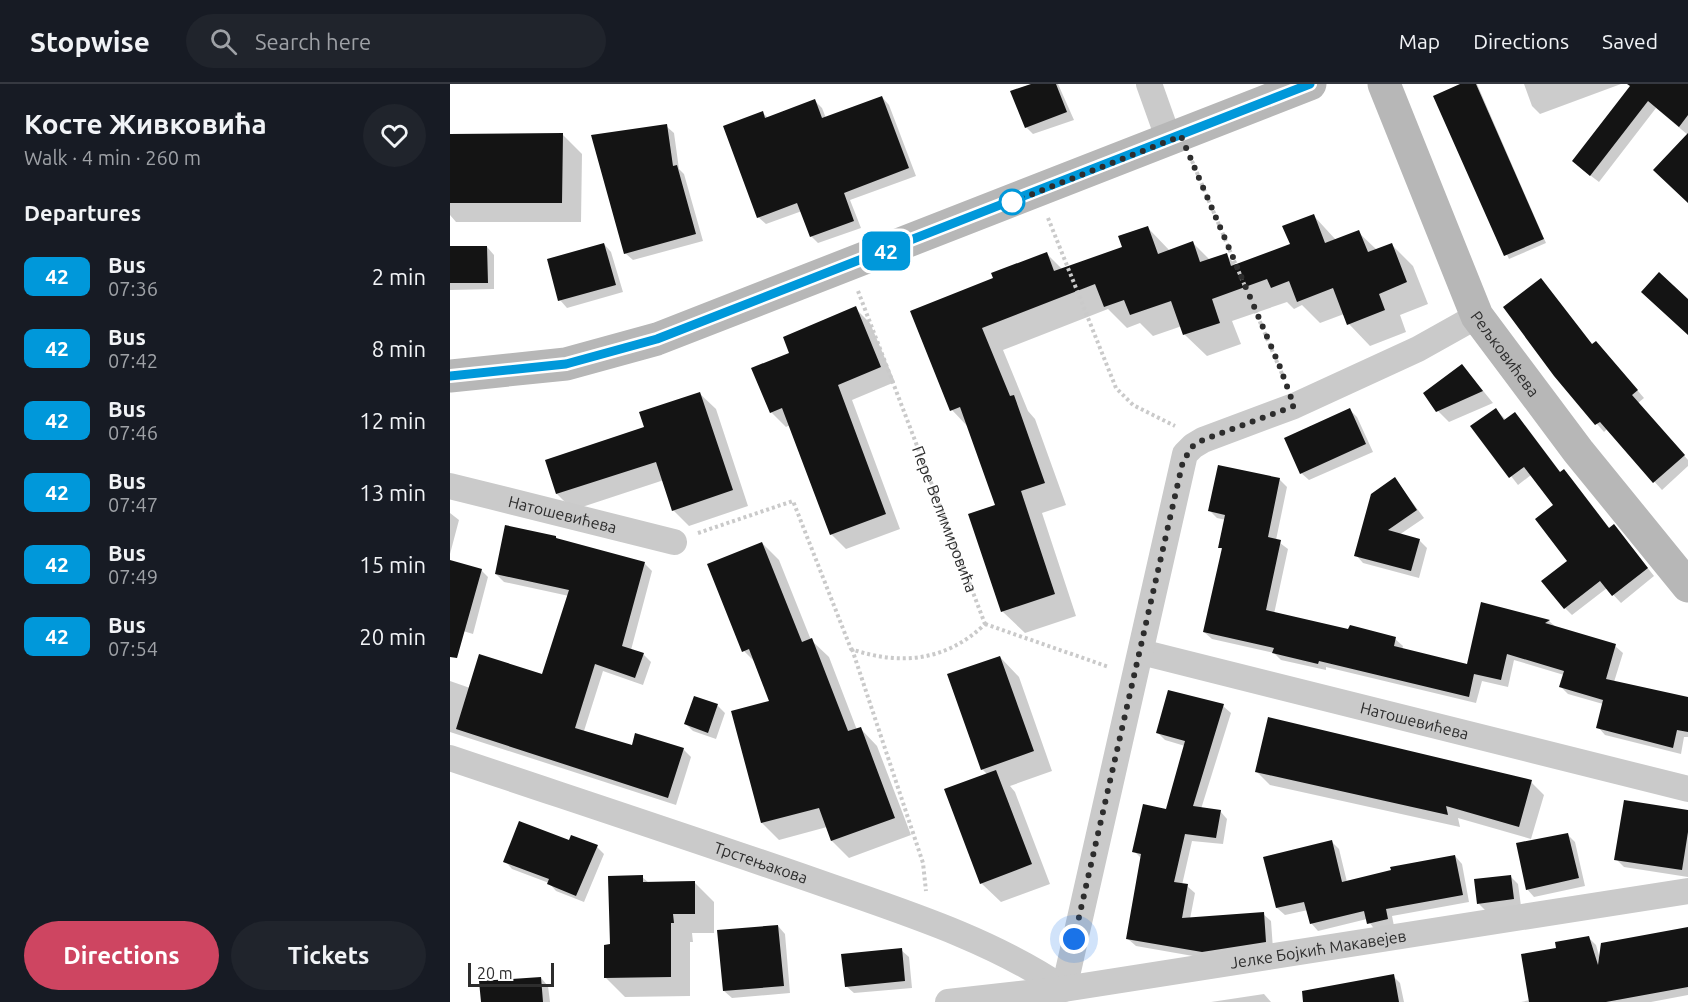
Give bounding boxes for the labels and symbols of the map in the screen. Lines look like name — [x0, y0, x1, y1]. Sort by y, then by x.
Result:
unlabelled marker — [999, 189, 1025, 215]
line badge: 42 — [859, 232, 913, 270]
street label: Рељковићева — [1467, 307, 1543, 400]
street label: Пере Велимировића — [909, 443, 981, 595]
street label: Натошевићева — [506, 492, 619, 536]
street label: Натошевићева — [1358, 698, 1471, 743]
street label: Трстењакова — [712, 838, 810, 887]
your location — [1059, 924, 1089, 954]
street label: Јелке Бојкић Макавејев — [1229, 926, 1408, 972]
scale bar — [468, 960, 554, 988]

